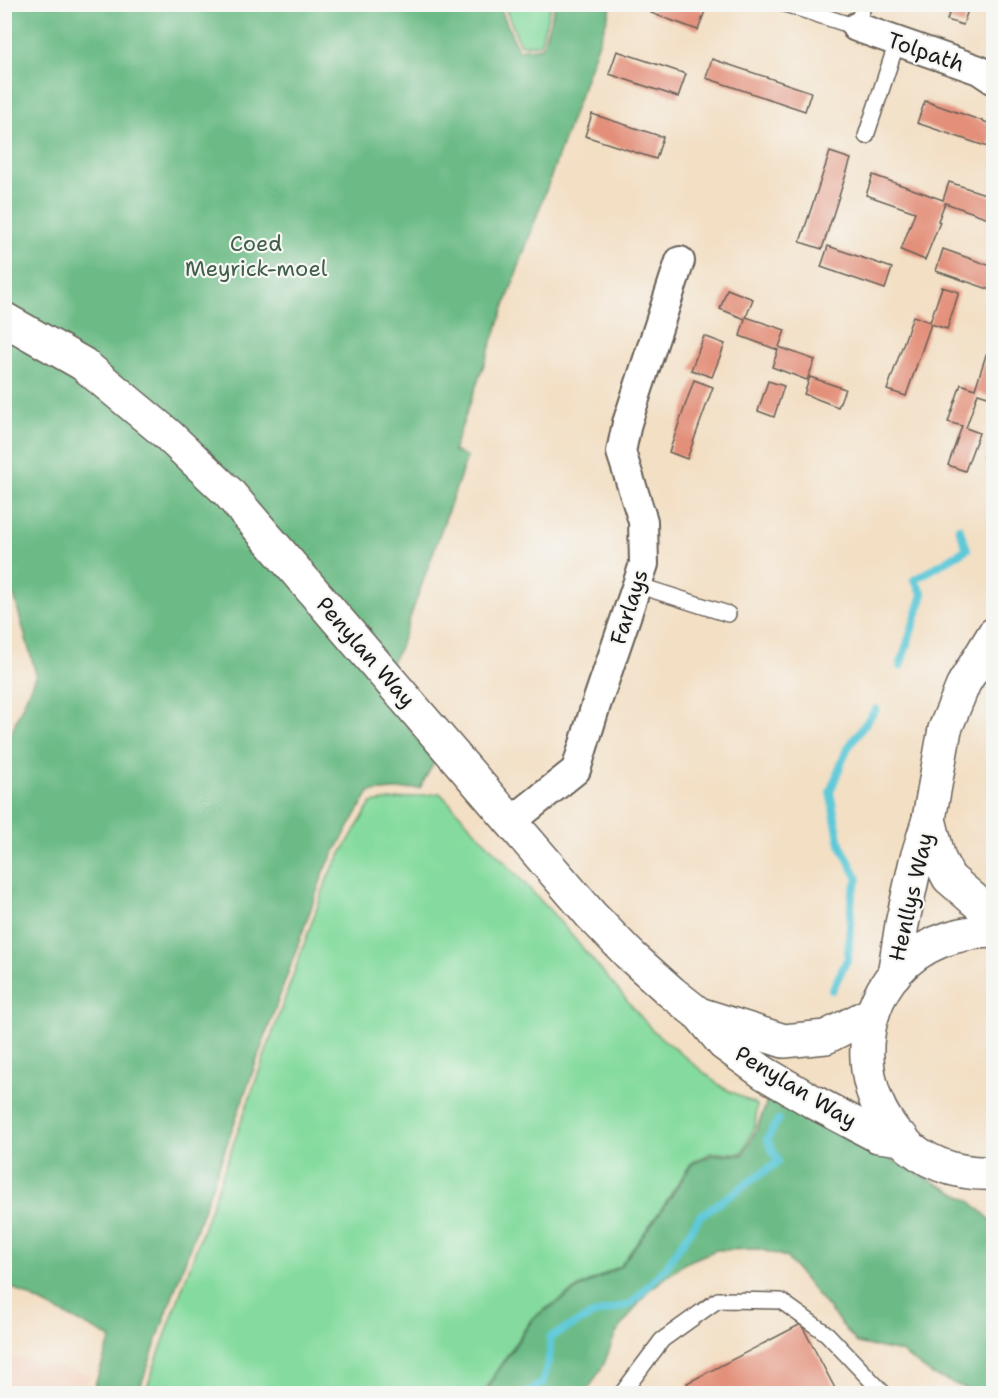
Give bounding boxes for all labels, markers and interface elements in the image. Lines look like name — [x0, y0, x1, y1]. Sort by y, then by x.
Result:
street label: Tolpath — [884, 25, 968, 79]
park label: Coed Meyrick-moel — [185, 229, 328, 283]
street label: Farlays — [603, 566, 655, 648]
street label: Penylan Way — [310, 591, 422, 713]
street label: Henllys Way — [882, 830, 940, 964]
street label: Penylan Way — [730, 1039, 862, 1135]

